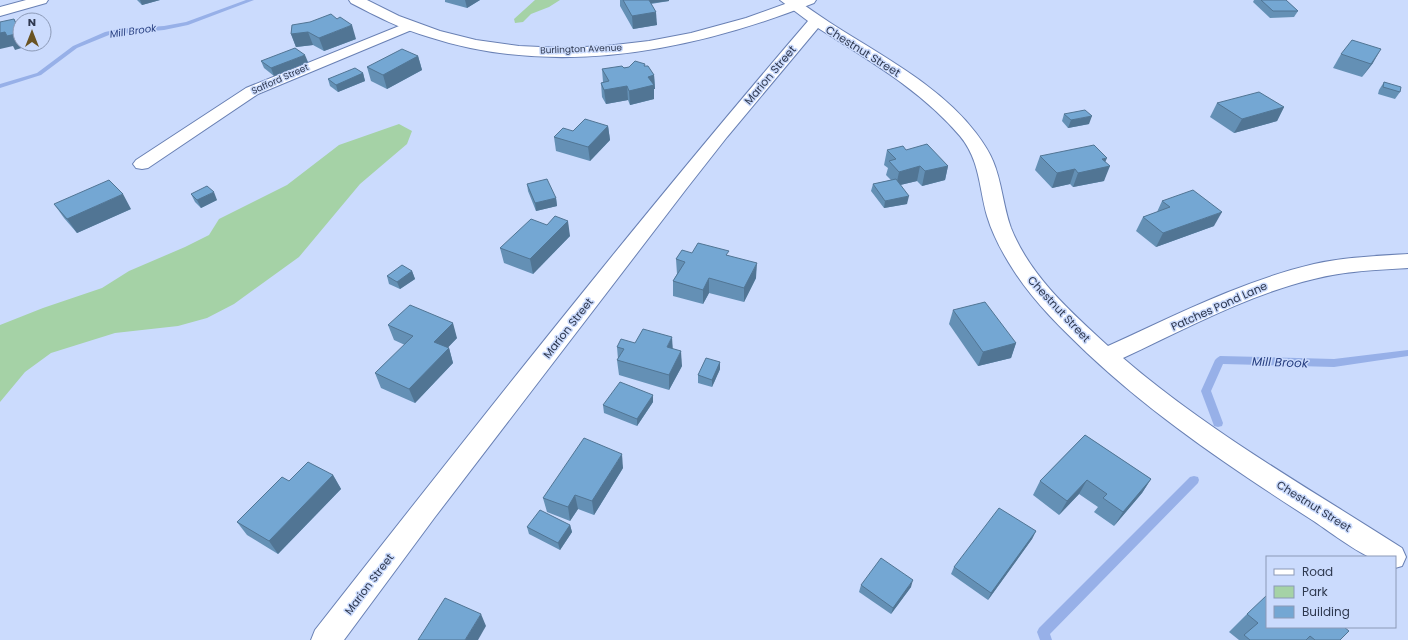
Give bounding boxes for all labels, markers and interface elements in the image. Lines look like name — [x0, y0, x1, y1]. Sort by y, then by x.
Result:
north arrow — [12, 12, 52, 52]
text: N — [28, 14, 36, 30]
water label: Mill Brook — [109, 20, 158, 42]
street label: Chestnut Street — [823, 22, 903, 80]
street label: Burlington Avenue — [540, 42, 623, 56]
street label: Marion Street — [740, 42, 800, 108]
street label: Safford Street — [250, 61, 310, 97]
street label: Chestnut Street — [1024, 272, 1094, 346]
street label: Patches Pond Lane — [1168, 277, 1270, 334]
street label: Marion Street — [539, 294, 597, 362]
water label: Mill Brook — [1252, 353, 1309, 372]
street label: Chestnut Street — [1274, 477, 1354, 535]
street label: Marion Street — [341, 550, 397, 618]
legend — [1266, 556, 1396, 628]
text: Road — [1302, 563, 1333, 580]
text: Park — [1302, 583, 1329, 600]
text: Building — [1302, 603, 1350, 620]

